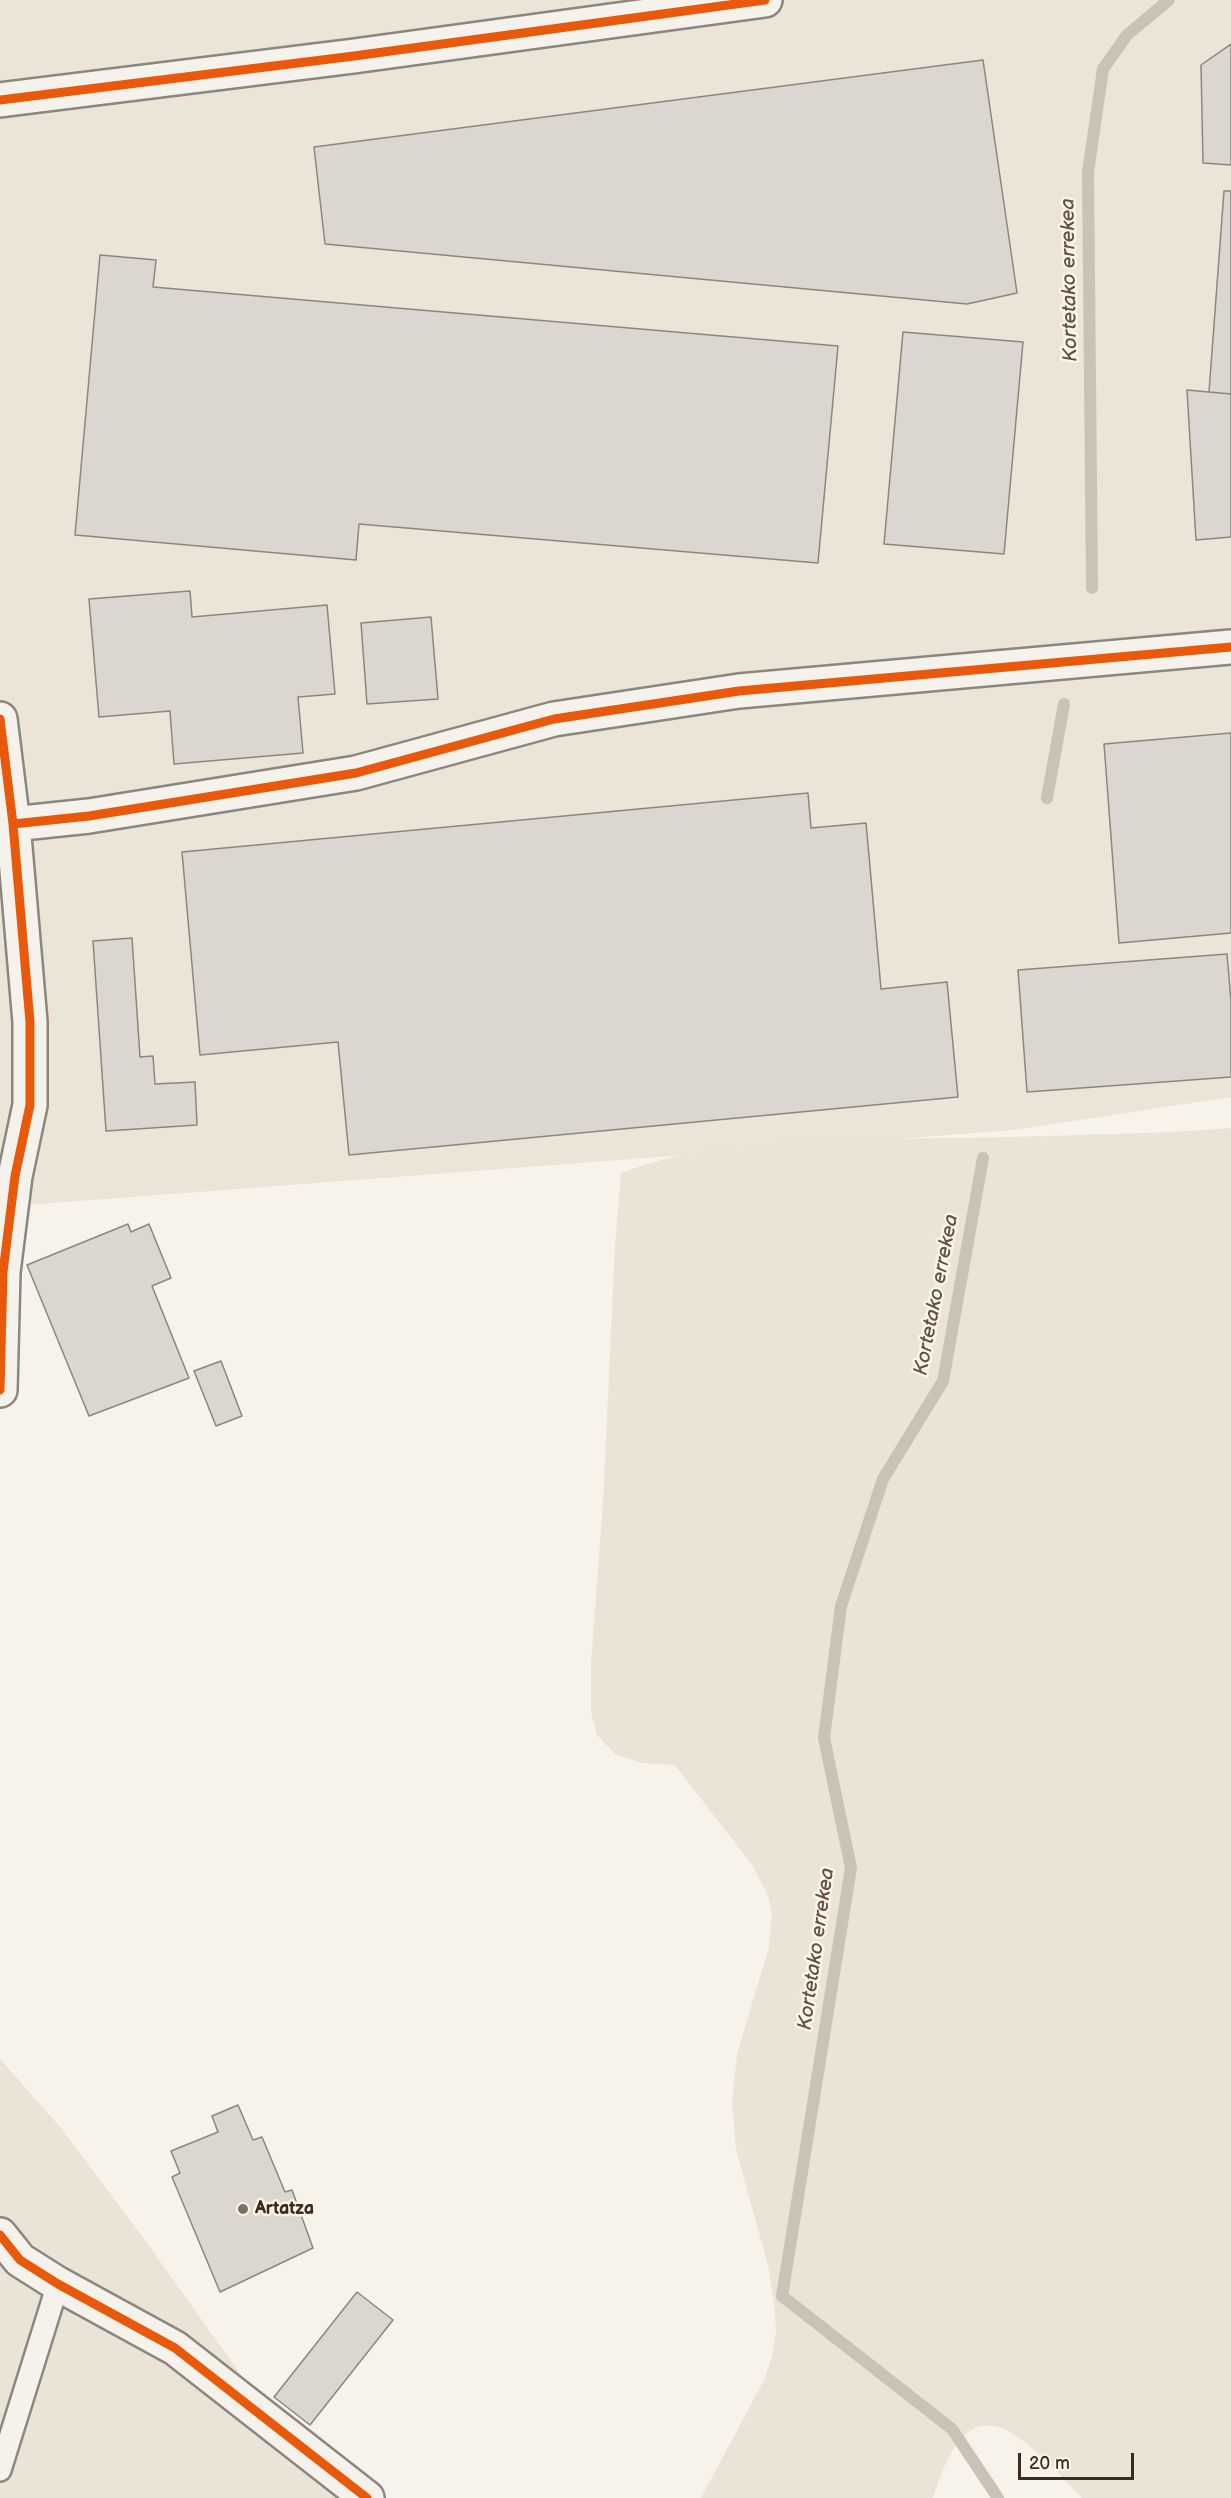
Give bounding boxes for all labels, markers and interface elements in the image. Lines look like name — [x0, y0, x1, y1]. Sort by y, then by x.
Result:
water label: Kortetako errekea — [1057, 198, 1083, 362]
water label: Kortetako errekea — [910, 1212, 964, 1378]
water label: Kortetako errekea — [794, 1866, 840, 2032]
place label: Artatza — [255, 2198, 314, 2220]
marker: Artatza — [236, 2202, 250, 2216]
scale bar — [1021, 2441, 1136, 2479]
text: 20 m — [1029, 2453, 1070, 2474]

